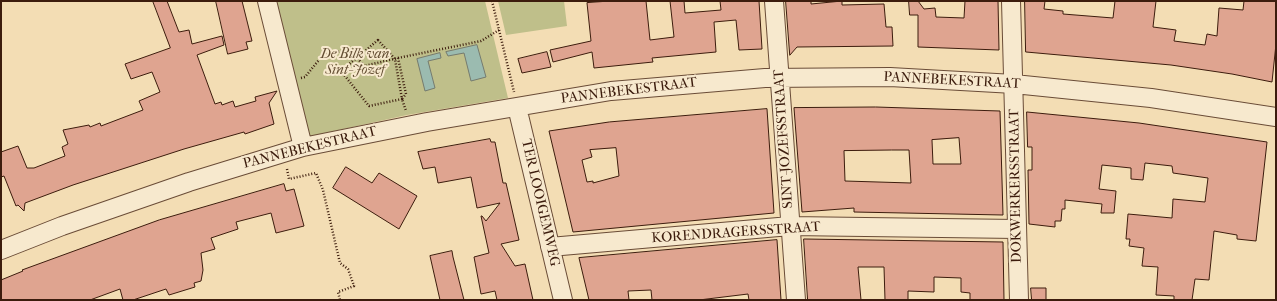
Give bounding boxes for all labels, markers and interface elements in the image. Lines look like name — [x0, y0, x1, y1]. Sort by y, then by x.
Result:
park label: De Bilk van Sint-Jozef — [321, 47, 389, 80]
street label: SINT-JOZEFSSTRAAT — [771, 69, 797, 209]
street label: PANNEBEKESTRAAT — [883, 69, 1021, 93]
street label: PANNEBEKESTRAAT — [560, 74, 698, 108]
street label: DOKWERKERSSTRAAT — [1006, 109, 1026, 263]
street label: PANNEBEKESTRAAT — [241, 123, 379, 173]
street label: TER LOOIGEMWEG — [517, 138, 563, 268]
street label: KORENDRAGERSSTRAAT — [651, 219, 821, 247]

